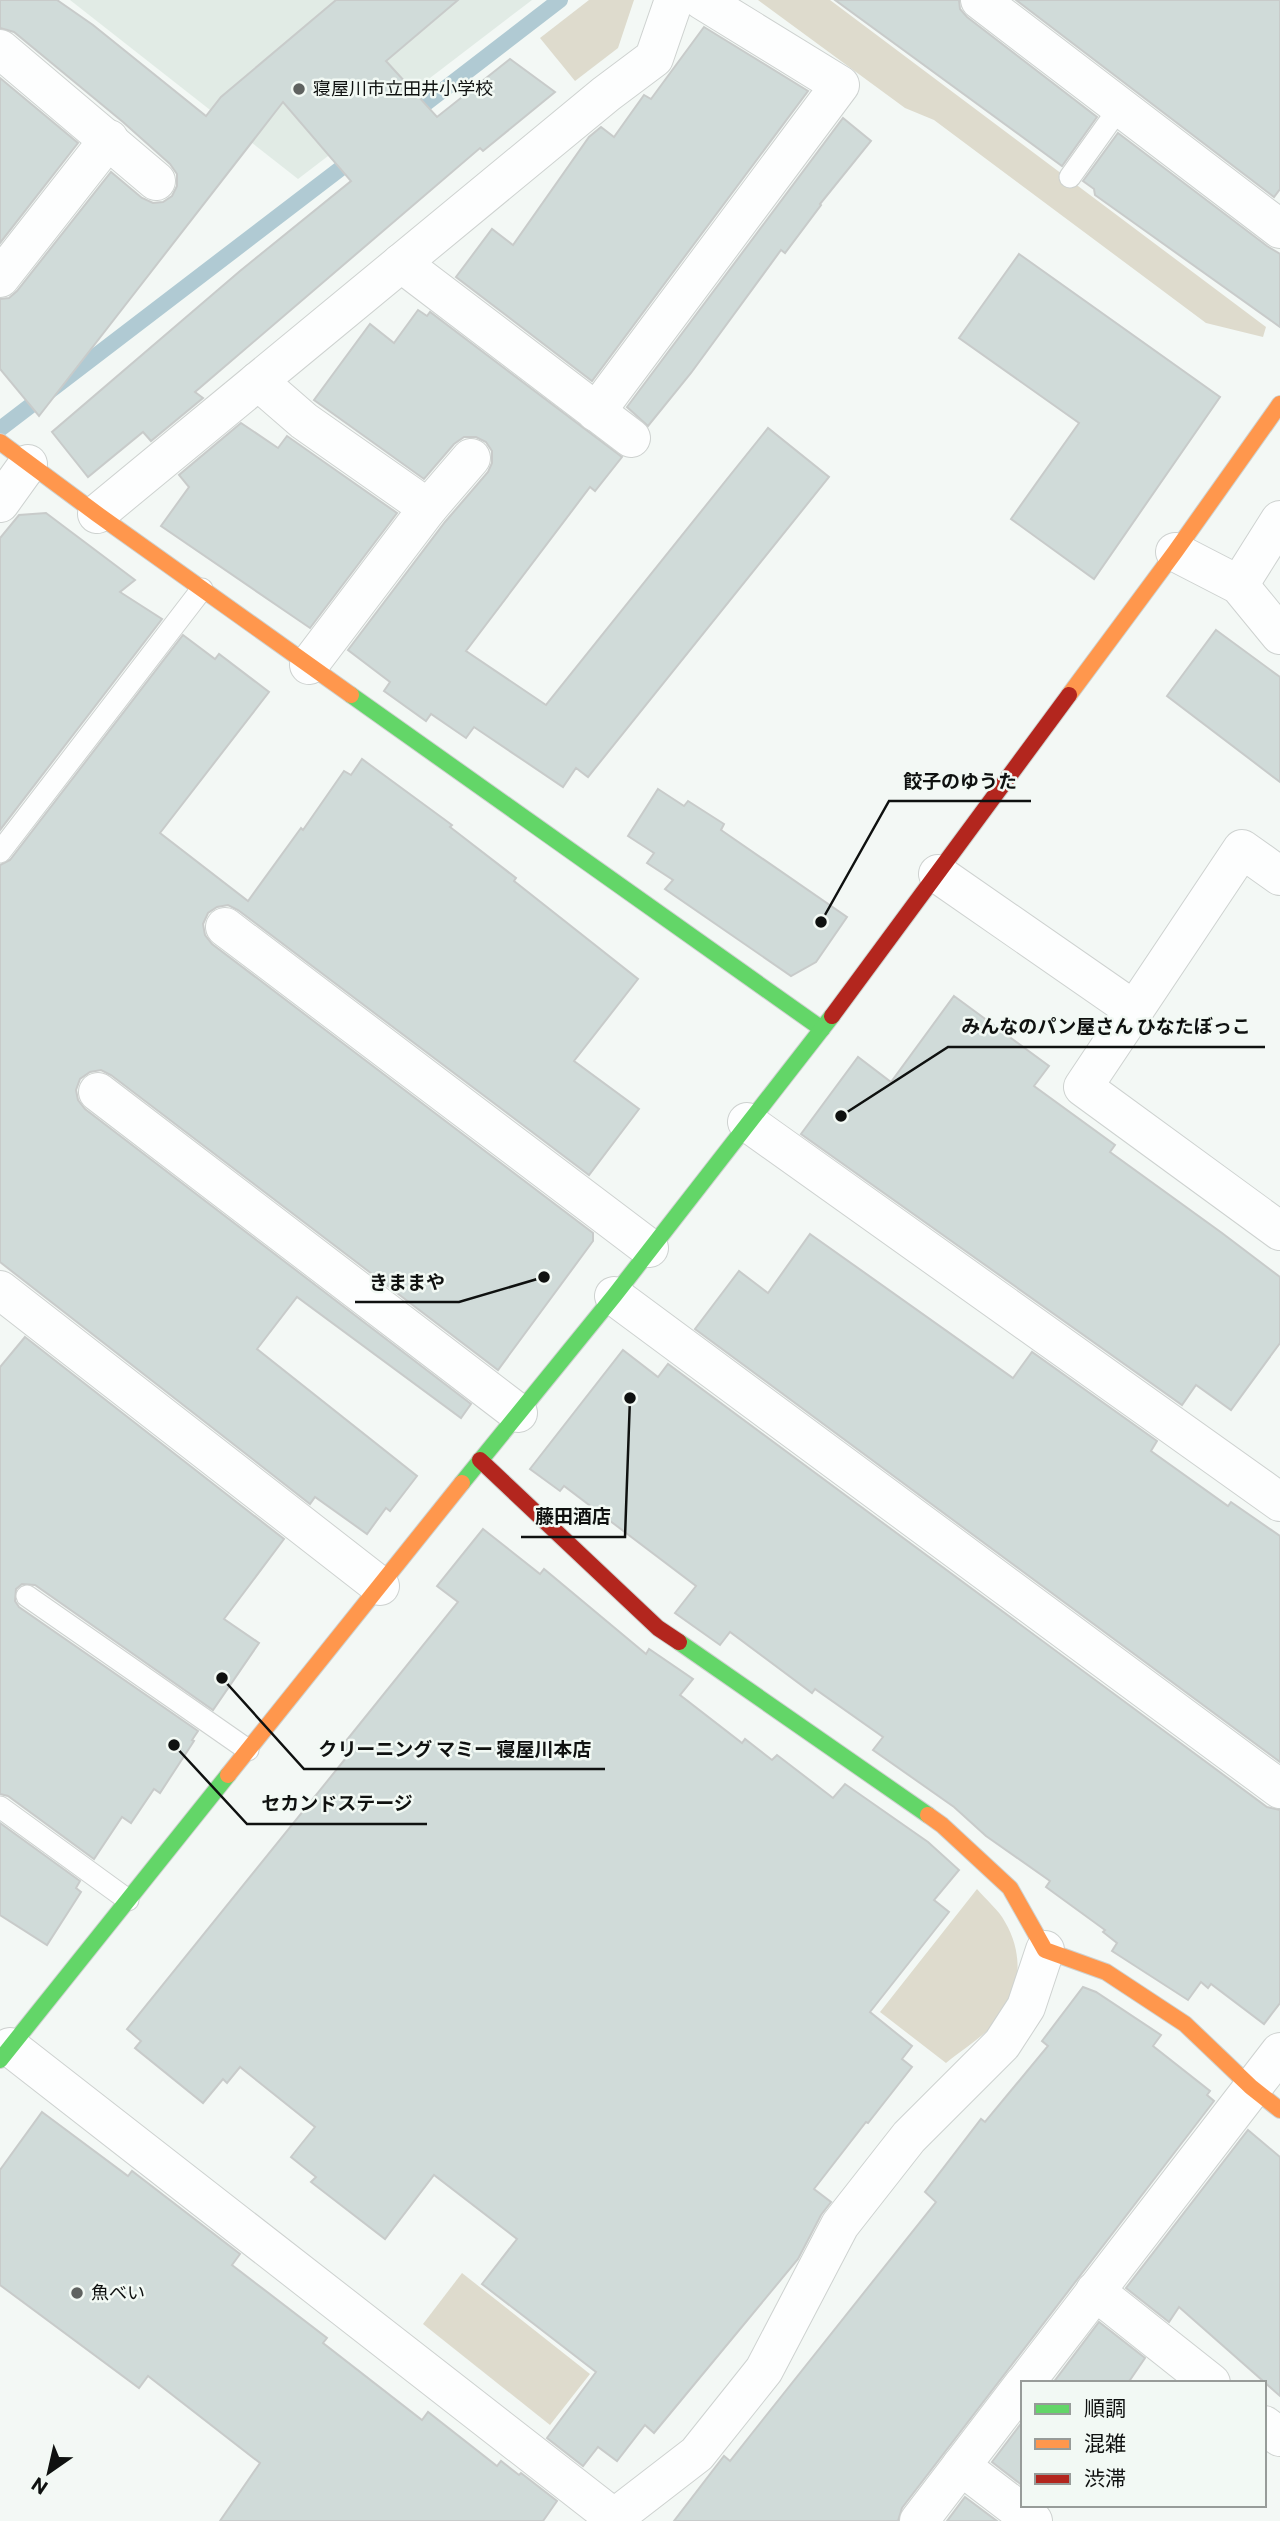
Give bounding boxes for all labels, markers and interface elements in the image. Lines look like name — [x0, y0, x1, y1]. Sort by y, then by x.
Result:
place label: 寝屋川市立田井小学校 — [313, 77, 493, 99]
marker: 寝屋川市立田井小学校 — [291, 81, 307, 97]
callout: 餃子のゆうた — [889, 761, 1031, 801]
text: 餃子のゆうた — [903, 769, 1017, 792]
callout: みんなのパン屋さん ひなたぼっこ — [948, 1007, 1265, 1047]
text: みんなのパン屋さん ひなたぼっこ — [961, 1014, 1251, 1037]
callout: きままや — [355, 1262, 459, 1302]
text: きままや — [369, 1270, 445, 1293]
callout: 藤田酒店 — [521, 1497, 625, 1537]
text: 藤田酒店 — [535, 1504, 611, 1527]
callout: クリーニング マミー 寝屋川本店 — [304, 1729, 605, 1769]
text: クリーニング マミー 寝屋川本店 — [318, 1737, 592, 1760]
callout: セカンドステージ — [247, 1784, 427, 1824]
text: セカンドステージ — [261, 1791, 413, 1814]
place label: 魚べい — [91, 2281, 145, 2303]
marker: 魚べい — [69, 2285, 85, 2301]
legend — [1021, 2381, 1266, 2507]
text: 順調 — [1084, 2395, 1126, 2420]
text: 混雑 — [1084, 2430, 1126, 2455]
north arrow — [14, 2437, 84, 2507]
text: 渋滞 — [1084, 2465, 1126, 2490]
text: N — [27, 2473, 52, 2500]

